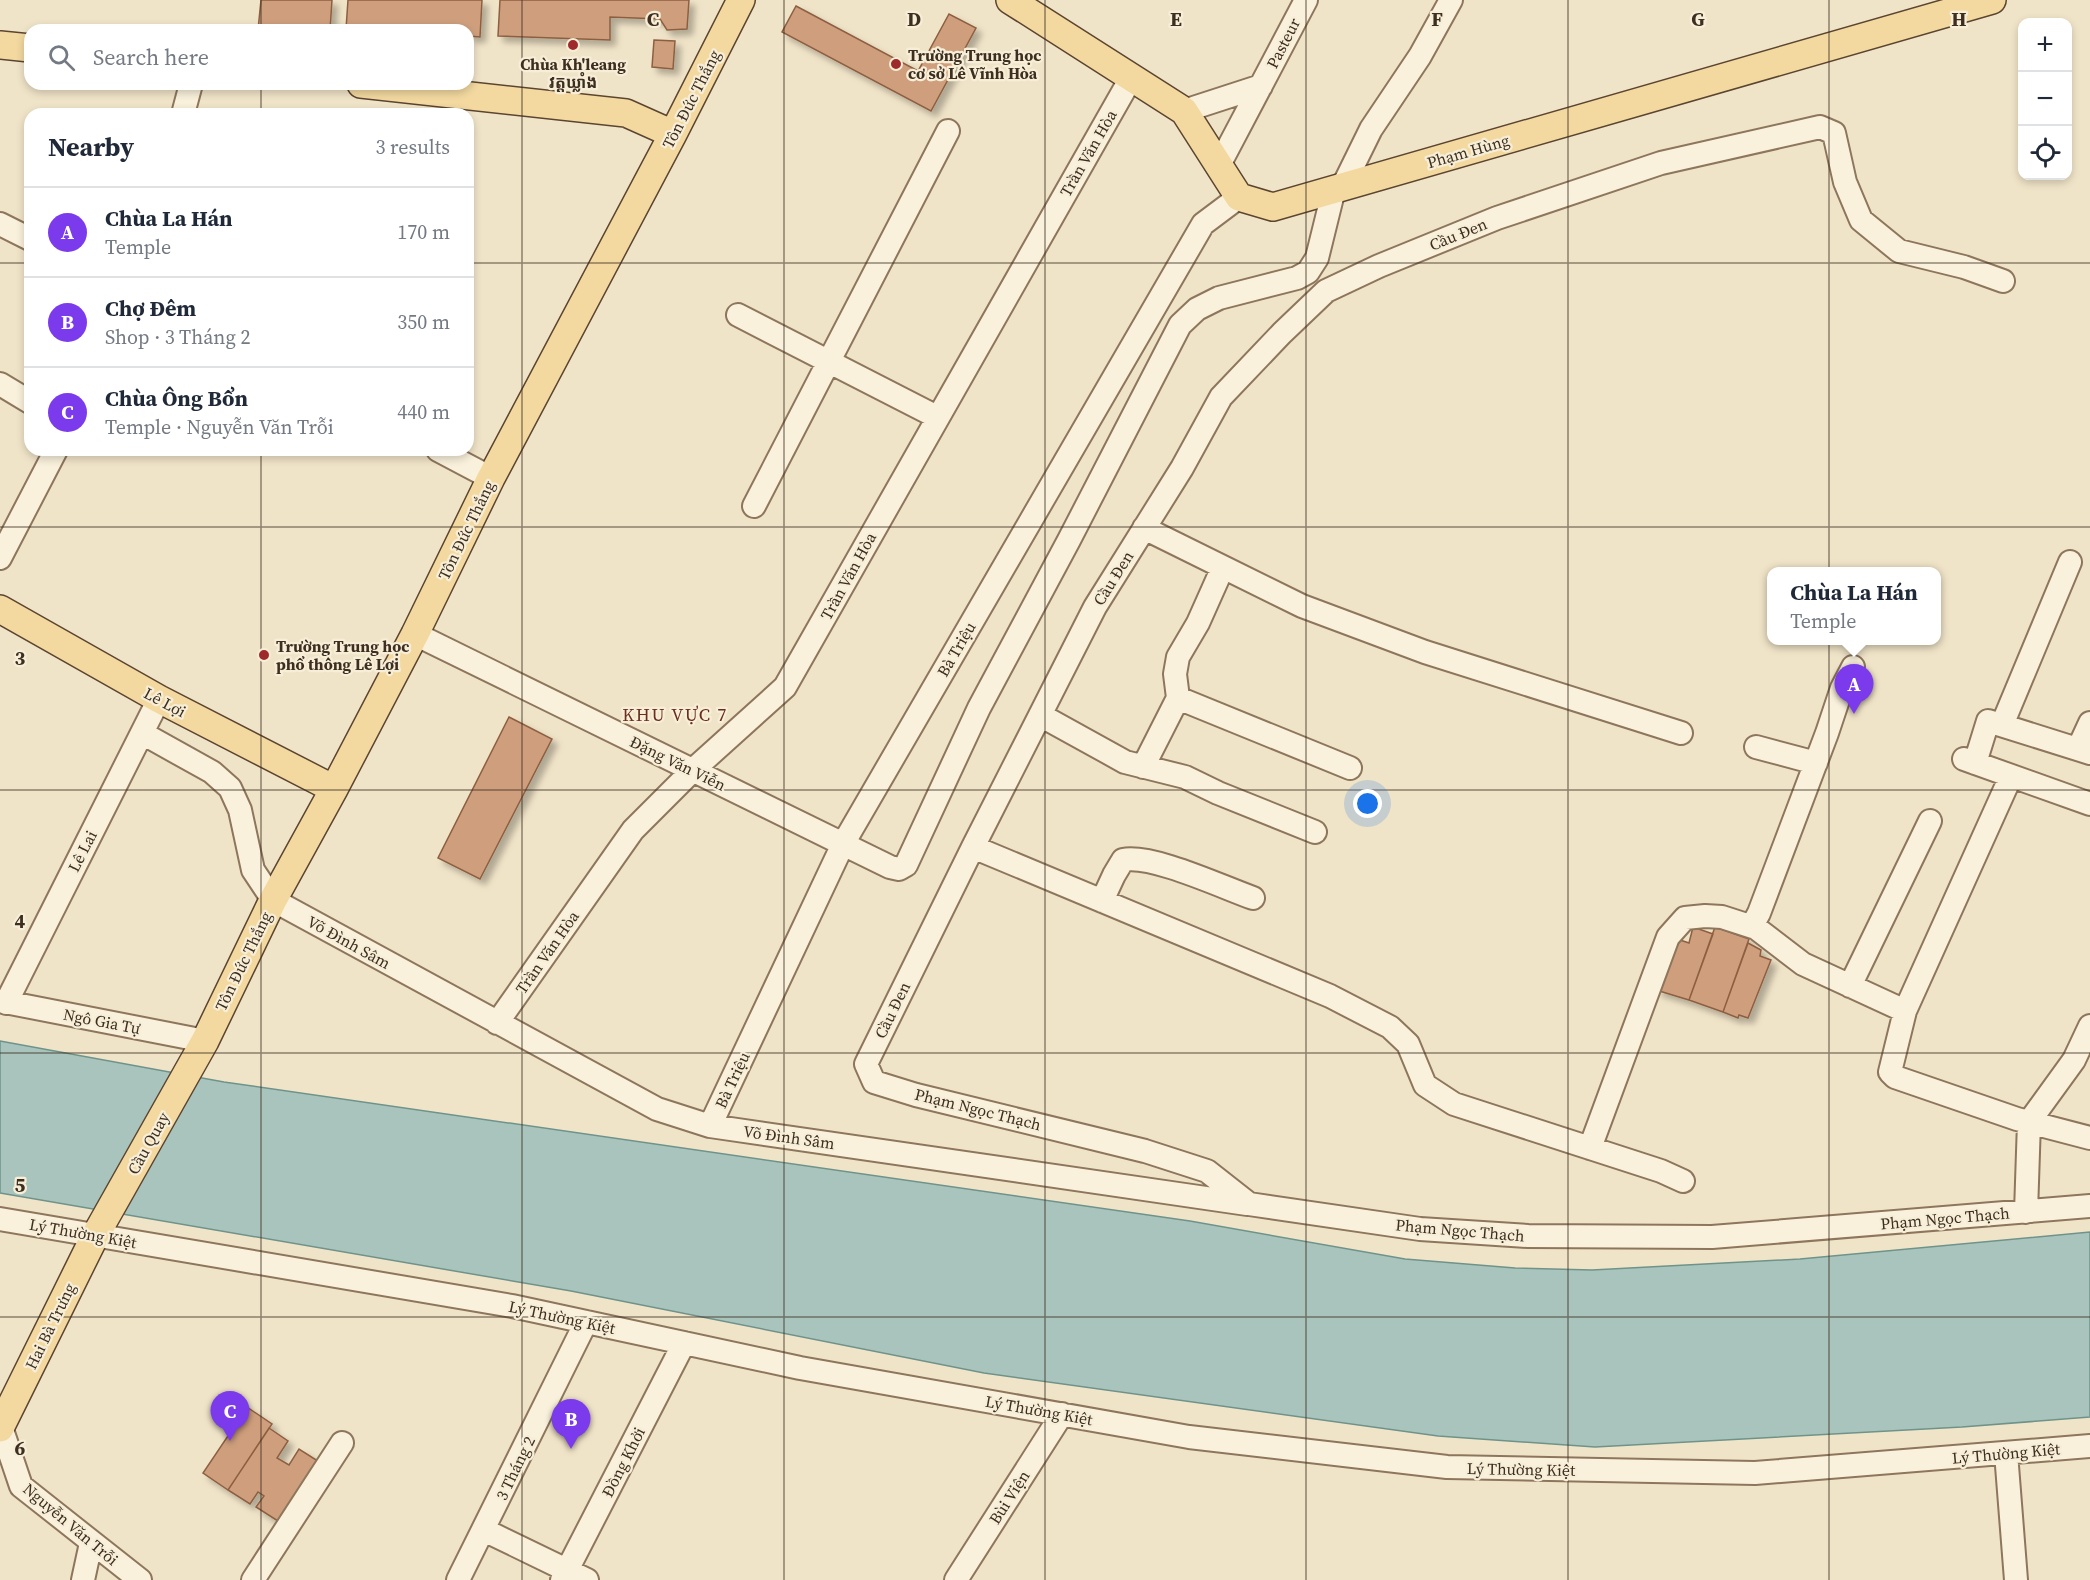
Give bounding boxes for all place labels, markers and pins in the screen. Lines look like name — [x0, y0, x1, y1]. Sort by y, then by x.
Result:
marker: Chùa Kh'leang វត្តឃ្លាំង — [566, 38, 580, 52]
place label: Trường Trung học cơ sở Lê Vĩnh Hòa — [908, 44, 1042, 84]
place label: Chùa Kh'leang វត្តឃ្លាំង — [520, 53, 626, 93]
marker: Trường Trung học cơ sở Lê Vĩnh Hòa — [889, 57, 903, 71]
place label: Trường Trung học phổ thông Lê Lợi — [276, 635, 410, 675]
marker: Trường Trung học phổ thông Lê Lợi — [257, 648, 271, 662]
pin: A — [1834, 664, 1874, 714]
pin: C — [210, 1392, 250, 1441]
pin: B — [552, 1400, 590, 1449]

